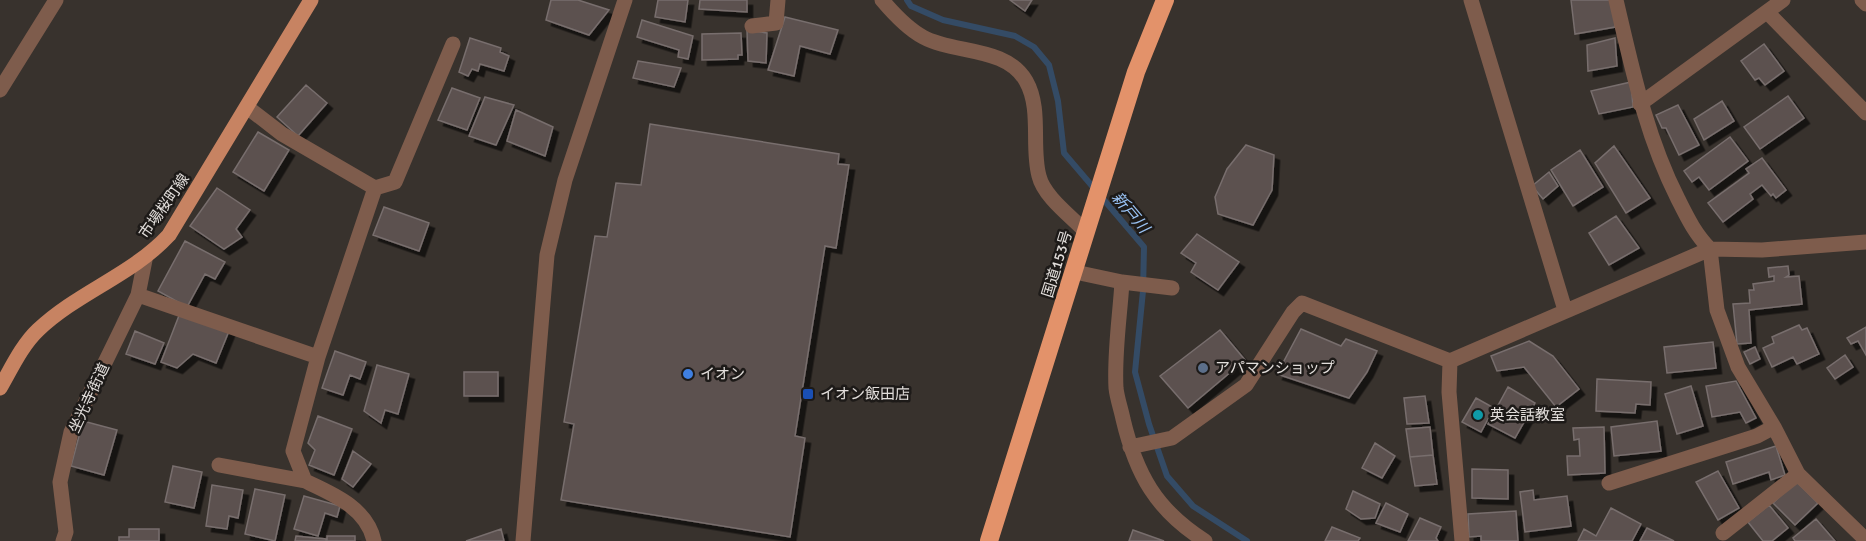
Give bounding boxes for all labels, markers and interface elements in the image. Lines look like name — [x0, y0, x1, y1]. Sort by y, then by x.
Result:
street label: 市場桜町線 — [135, 170, 193, 242]
water label: 新戸川 — [1107, 188, 1155, 239]
street label: 国道153号 — [1038, 228, 1076, 300]
place label: アパマンショップ — [1215, 359, 1335, 377]
street label: 坐光寺街道 — [65, 360, 113, 436]
marker: アパマンショップ — [1196, 361, 1210, 375]
place label: イオン — [700, 365, 745, 383]
marker: イオン — [681, 367, 695, 381]
place label: イオン飯田店 — [820, 385, 910, 403]
marker: イオン飯田店 — [801, 387, 815, 401]
place label: 英会話教室 — [1490, 406, 1565, 424]
marker: 英会話教室 — [1471, 408, 1485, 422]

